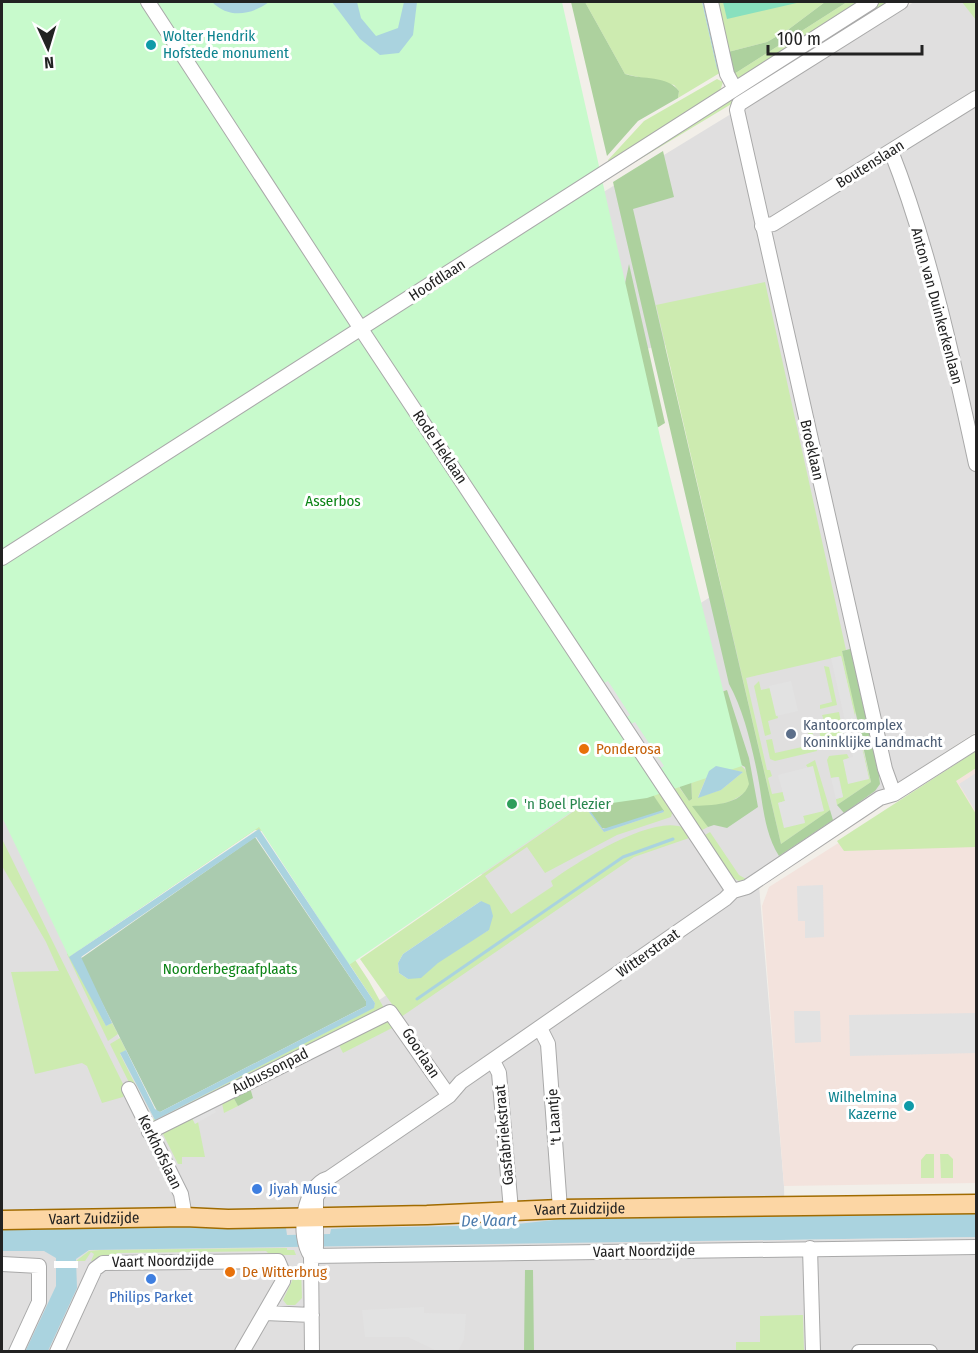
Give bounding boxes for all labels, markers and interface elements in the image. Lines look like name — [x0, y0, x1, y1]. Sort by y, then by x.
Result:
north arrow — [18, 18, 78, 78]
scale bar — [768, 18, 922, 56]
place label: Wolter Hendrik Hofstede monument — [163, 27, 289, 62]
text: 100 m — [777, 28, 821, 50]
marker: Wolter Hendrik Hofstede monument — [144, 38, 158, 52]
text: N — [44, 53, 54, 72]
street label: Boutenslaan — [833, 136, 907, 192]
street label: Anton van Duinkerkenlaan — [907, 226, 967, 386]
street label: Hoofdlaan — [405, 255, 469, 305]
street label: Rode Heklaan — [409, 407, 471, 487]
street label: Broeklaan — [796, 418, 828, 482]
park label: Asserbos — [305, 492, 361, 510]
place label: Kantoorcomplex Koninklijke Landmacht — [803, 716, 943, 751]
marker: Kantoorcomplex Koninklijke Landmacht — [784, 727, 798, 741]
place label: Ponderosa — [596, 740, 661, 758]
marker: Ponderosa — [577, 742, 591, 756]
place label: 'n Boel Plezier — [524, 795, 611, 813]
marker: 'n Boel Plezier — [505, 797, 519, 811]
street label: Witterstraat — [613, 925, 683, 981]
park label: Noorderbegraafplaats — [163, 960, 297, 978]
street label: Goorlaan — [398, 1025, 444, 1081]
street label: Aubussonpad — [229, 1044, 311, 1098]
street label: Gasfabriekstraat — [491, 1084, 517, 1186]
street label: 't Laantje — [543, 1088, 565, 1146]
place label: Wilhelmina Kazerne — [828, 1088, 897, 1123]
marker: Wilhelmina Kazerne — [902, 1099, 916, 1113]
street label: Kerkhofslaan — [134, 1112, 186, 1192]
place label: Jiyah Music — [269, 1180, 338, 1198]
marker: Jiyah Music — [250, 1182, 264, 1196]
street label: Vaart Zuidzijde — [534, 1199, 625, 1219]
street label: Vaart Zuidzijde — [48, 1209, 140, 1228]
water label: De Vaart — [461, 1211, 518, 1230]
street label: Vaart Noordzijde — [593, 1241, 695, 1261]
street label: Vaart Noordzijde — [112, 1251, 214, 1271]
place label: De Witterbrug — [242, 1263, 327, 1281]
marker: De Witterbrug — [223, 1265, 237, 1279]
marker: Philips Parket — [144, 1272, 158, 1286]
place label: Philips Parket — [109, 1288, 193, 1306]

